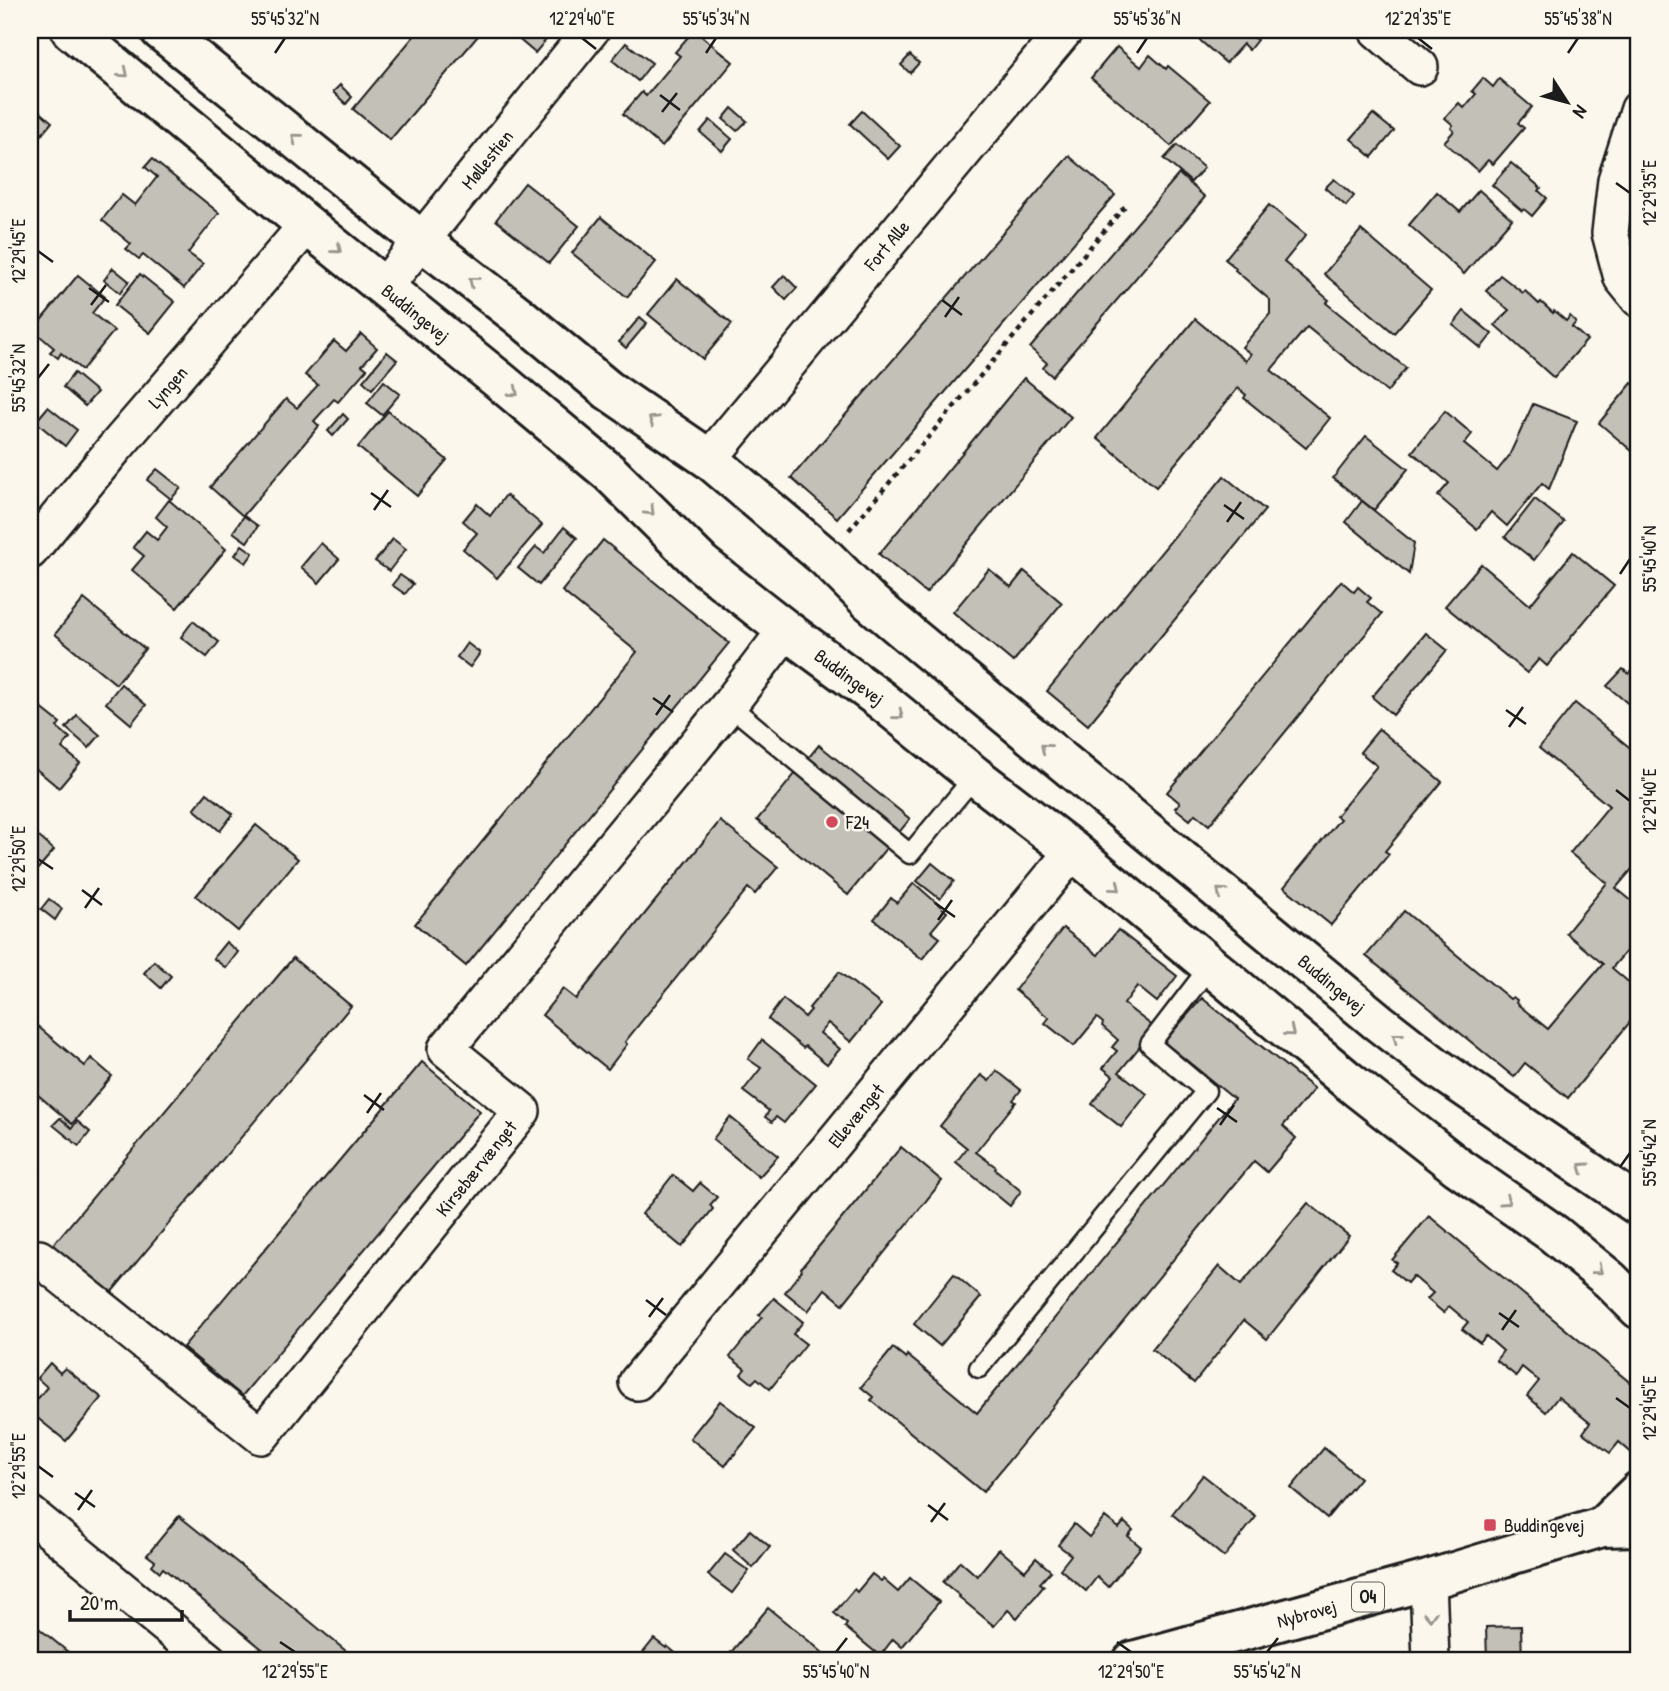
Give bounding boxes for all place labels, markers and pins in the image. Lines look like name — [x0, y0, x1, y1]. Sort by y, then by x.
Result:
place label: F24 — [845, 809, 869, 835]
marker: F24 — [824, 814, 840, 830]
place label: Buddingevej — [1504, 1512, 1585, 1538]
marker: Buddingevej — [1482, 1517, 1498, 1533]

